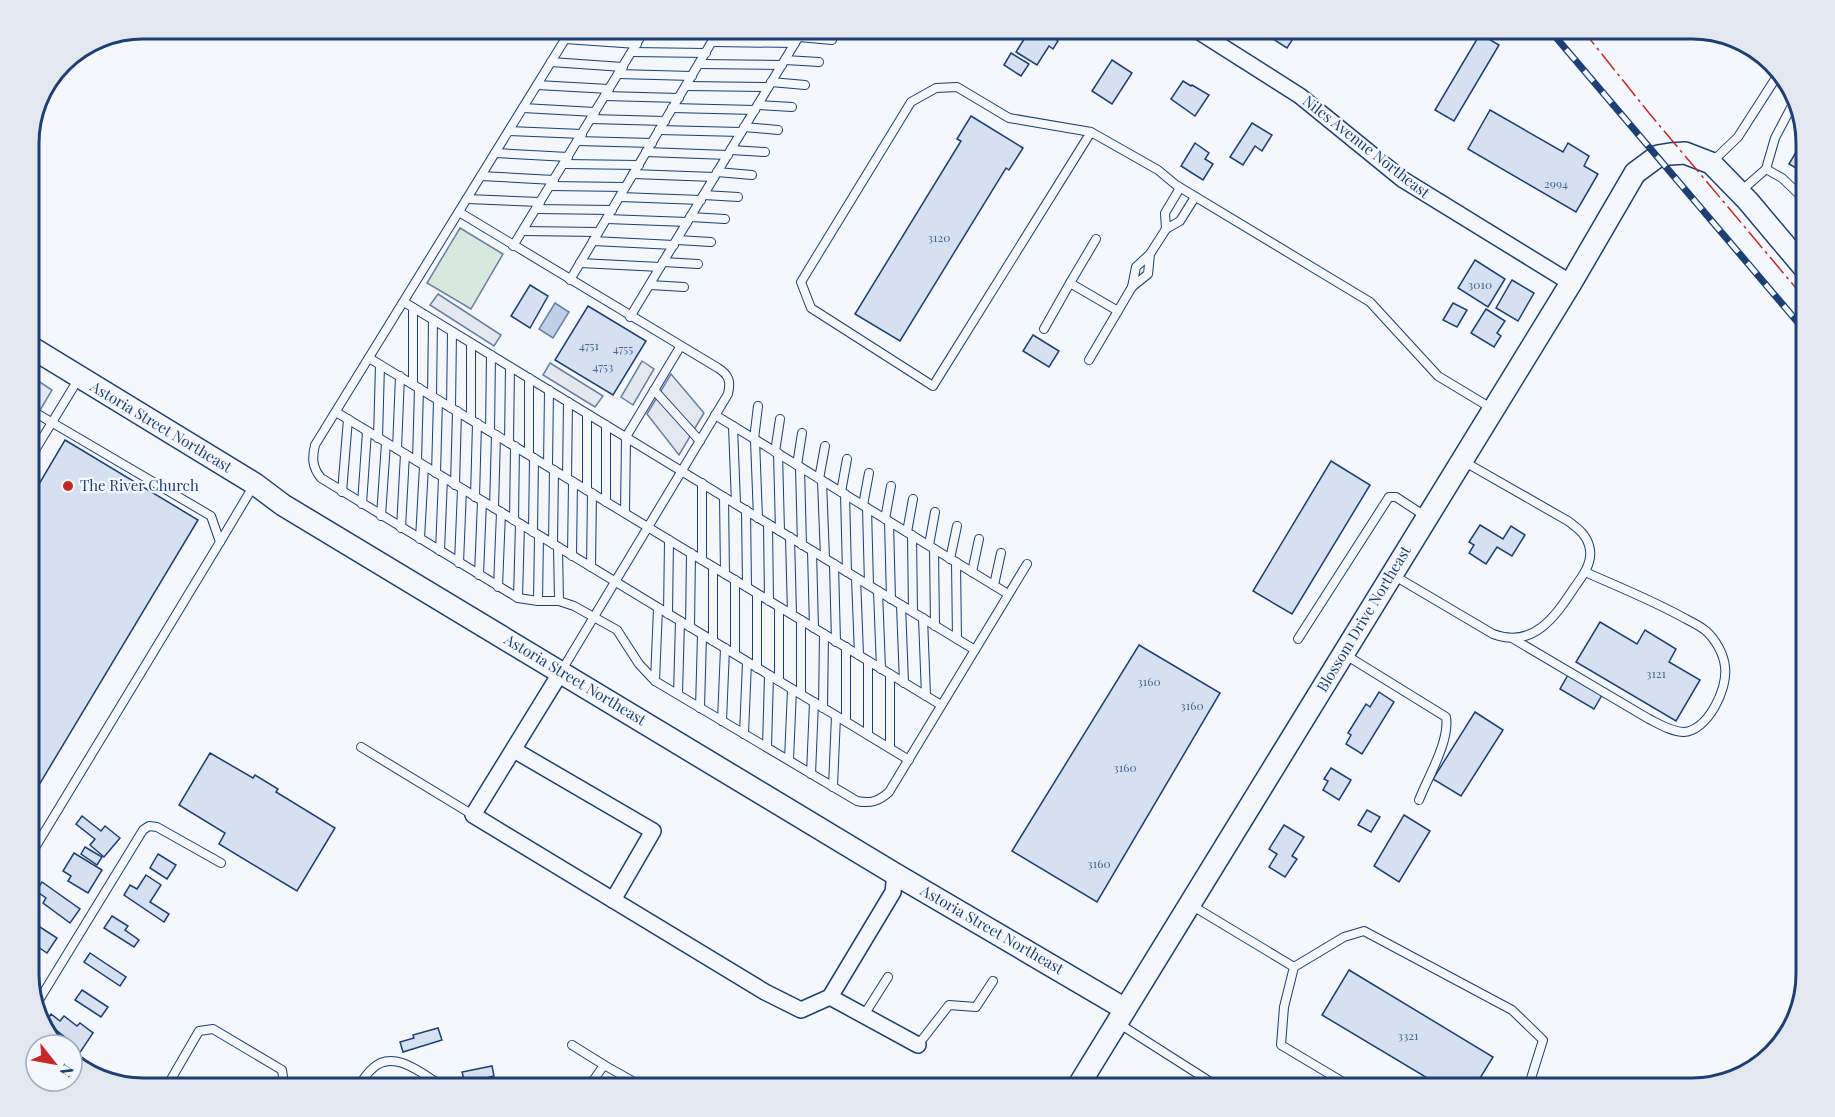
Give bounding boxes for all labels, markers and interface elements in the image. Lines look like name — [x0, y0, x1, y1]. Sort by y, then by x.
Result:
street label: Niles Avenue Northeast — [1299, 90, 1435, 203]
house number: 2994 — [1544, 175, 1568, 191]
house number: 3120 — [928, 229, 950, 245]
house number: 3010 — [1468, 276, 1492, 292]
house number: 4751 — [579, 337, 600, 353]
house number: 4755 — [613, 340, 633, 356]
house number: 4753 — [592, 358, 614, 374]
street label: Astoria Street Northeast — [86, 375, 237, 477]
place label: The River Church — [80, 475, 199, 495]
marker: The River Church — [61, 479, 75, 493]
street label: Blossom Drive Northeast — [1312, 541, 1415, 695]
street label: Astoria Street Northeast — [500, 628, 651, 730]
house number: 3121 — [1646, 665, 1667, 681]
house number: 3160 — [1137, 673, 1161, 689]
house number: 3160 — [1180, 697, 1204, 713]
house number: 3160 — [1113, 759, 1137, 775]
house number: 3160 — [1087, 855, 1111, 871]
street label: Astoria Street Northeast — [916, 879, 1068, 979]
house number: 3321 — [1397, 1027, 1419, 1043]
north arrow — [24, 1033, 84, 1093]
text: N — [55, 1061, 79, 1082]

